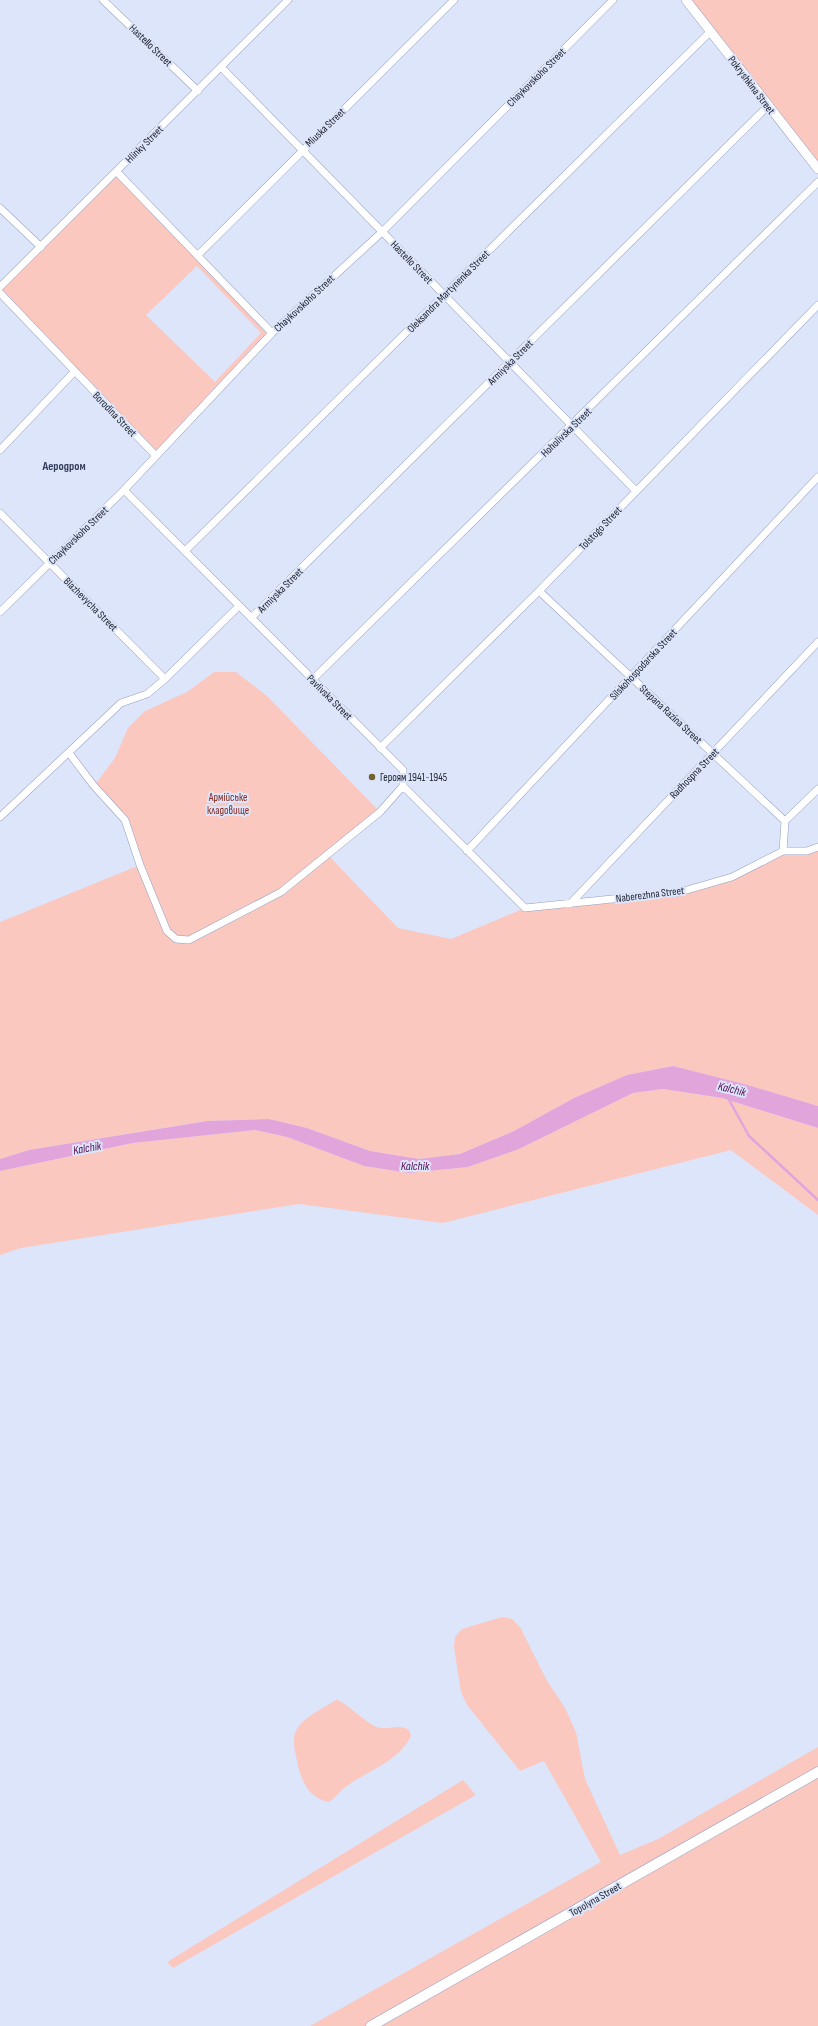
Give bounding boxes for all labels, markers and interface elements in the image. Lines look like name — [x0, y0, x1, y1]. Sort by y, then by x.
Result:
street label: Hastello Street — [126, 22, 175, 70]
street label: Chaykovskoho Street — [504, 45, 569, 110]
street label: Pokryshkina Street — [725, 54, 778, 118]
street label: Miuska Street — [303, 105, 348, 150]
street label: Hlinky Street — [123, 122, 166, 166]
street label: Hastello Street — [388, 238, 436, 287]
street label: Oleksandra Martynenka Street — [404, 247, 493, 335]
street label: Chaykovskoho Street — [271, 272, 338, 335]
street label: Armiyska Street — [484, 337, 536, 388]
street label: Borodina Street — [90, 389, 140, 440]
street label: Hoholivska Street — [538, 405, 595, 460]
district label: Аеродром — [41, 459, 86, 474]
street label: Chaykovskoho Street — [46, 503, 111, 567]
street label: Tolstogo Street — [576, 503, 625, 553]
street label: Armiyska Street — [254, 565, 306, 616]
street label: Blazhevycha Street — [61, 575, 121, 634]
street label: Silskohospodarska Street — [607, 625, 680, 703]
street label: Pavlivska Street — [304, 672, 355, 723]
street label: Stepana Razina Street — [637, 682, 705, 747]
street label: Radhospna Street — [667, 745, 722, 801]
place label: Героям 1941-1945 — [380, 771, 447, 784]
marker: Героям 1941-1945 — [367, 772, 377, 782]
park label: Армійське кладовище — [207, 791, 249, 817]
street label: Naberezhna Street — [615, 884, 686, 905]
water label: Kalchik — [716, 1079, 748, 1100]
water label: Kalchik — [72, 1139, 103, 1158]
water label: Kalchik — [401, 1159, 430, 1174]
street label: Topolyna Street — [567, 1879, 624, 1919]

